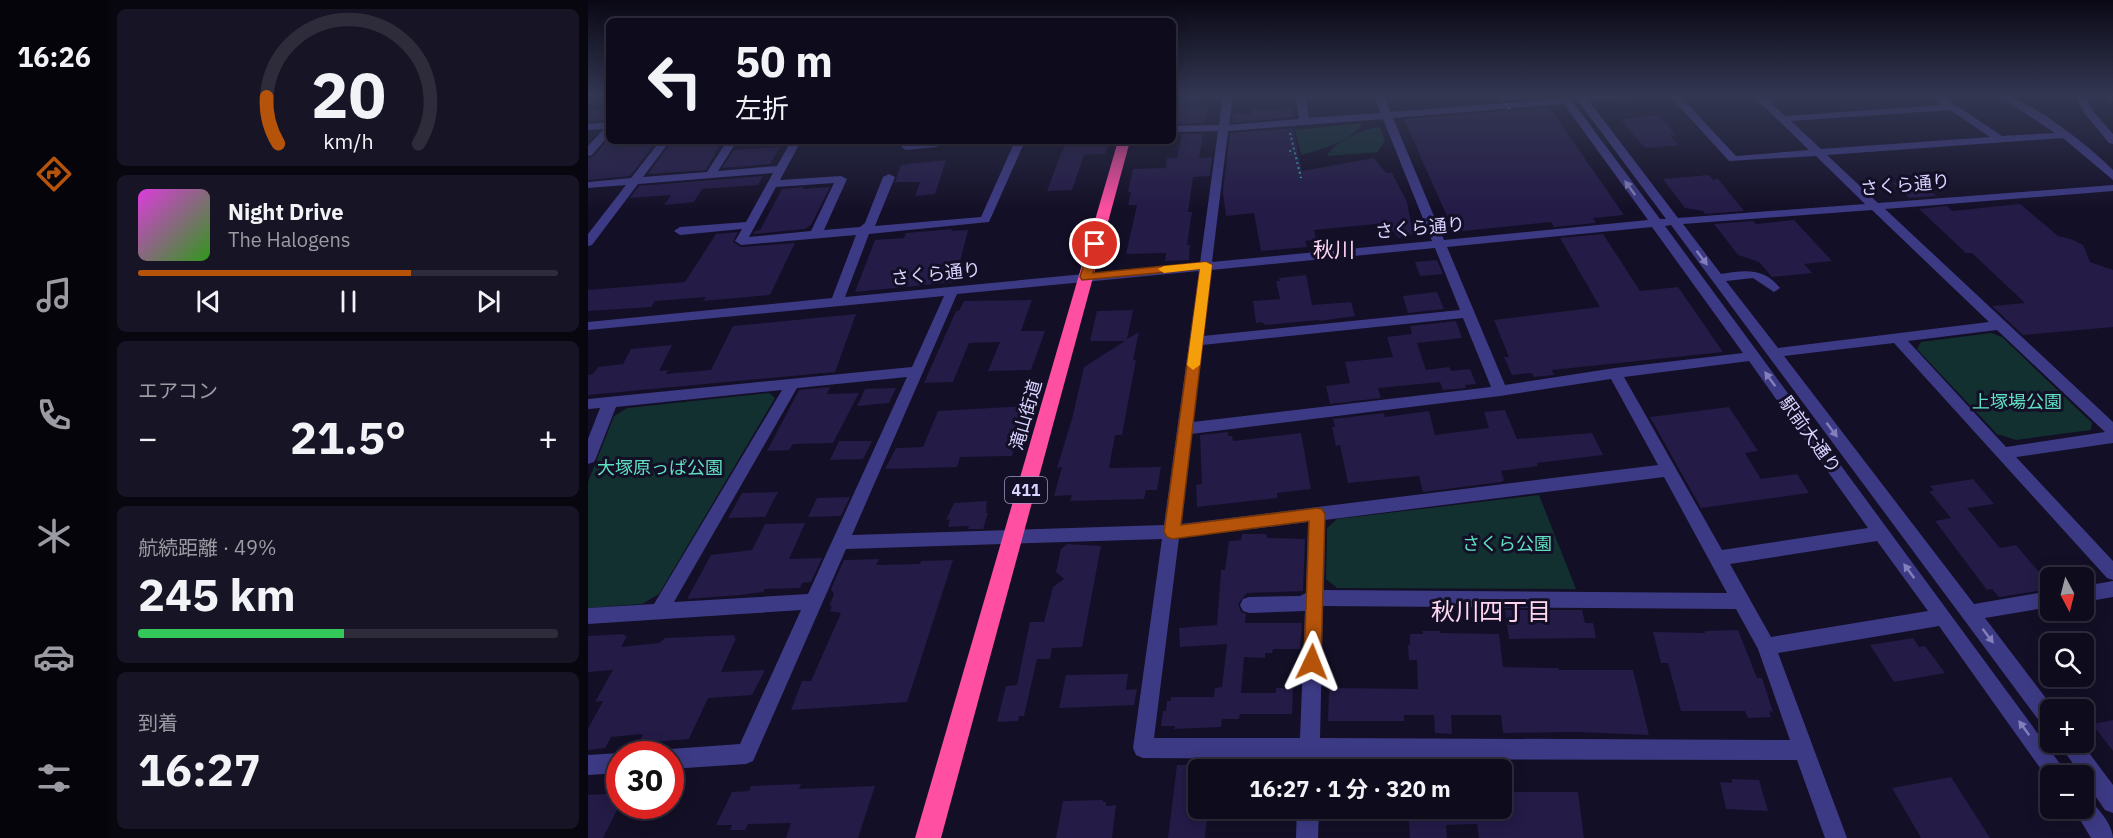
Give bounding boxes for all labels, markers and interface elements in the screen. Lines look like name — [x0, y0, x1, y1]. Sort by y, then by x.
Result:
text: 50 m — [735, 34, 833, 89]
text: 16:26 — [17, 39, 91, 74]
icon: left — [636, 42, 714, 120]
text: 20 — [311, 55, 385, 136]
text: 左折 — [735, 90, 789, 125]
text: km/h — [323, 128, 373, 156]
icon: directions — [33, 153, 75, 195]
street label: さくら通り — [1859, 169, 1951, 200]
one-way arrow — [1624, 180, 1636, 196]
text: Night Drive — [228, 197, 344, 226]
street label: さくら通り — [1374, 212, 1466, 243]
pin — [1069, 218, 1120, 269]
text: The Halogens — [228, 226, 350, 253]
icon: arrive — [1078, 227, 1111, 260]
district label: 秋川 — [1313, 235, 1355, 263]
one-way arrow — [1695, 250, 1707, 265]
street label: さくら通り — [890, 257, 982, 290]
icon: music — [33, 274, 75, 316]
icon: previous — [192, 285, 225, 318]
icon: pause — [332, 285, 365, 318]
icon: next — [472, 285, 505, 318]
one-way arrow — [1764, 372, 1776, 388]
text: エアコン — [138, 377, 218, 404]
street label: 滝山街道 — [1005, 377, 1046, 453]
park label: 上塚場公園 — [1972, 390, 2062, 413]
street label: 駅前大通り — [1775, 392, 1846, 478]
icon: phone — [33, 394, 75, 436]
text: 21.5° — [290, 408, 406, 466]
text: − — [138, 416, 158, 459]
text: + — [538, 416, 558, 459]
one-way arrow — [1826, 422, 1838, 438]
park label: 大塚原っぱ公園 — [597, 456, 723, 479]
road number: 411 — [1005, 477, 1047, 503]
icon: climate — [33, 515, 75, 557]
park label: さくら公園 — [1462, 532, 1552, 555]
text: 航続距離 · 49% — [138, 534, 277, 561]
one-way arrow — [1904, 563, 1916, 578]
text: 245 km — [138, 565, 296, 623]
north arrow — [2040, 567, 2094, 621]
map controls — [2040, 567, 2094, 819]
district label: 秋川四丁目 — [1431, 595, 1551, 627]
one-way arrow — [1981, 628, 1993, 643]
position arrow — [1280, 630, 1344, 694]
button: search — [2040, 633, 2094, 687]
icon: car — [33, 636, 75, 678]
button: + — [2040, 699, 2094, 753]
text: 到着 — [138, 709, 178, 736]
one-way arrow — [2018, 721, 2030, 737]
text: 16:27 — [138, 740, 261, 798]
speed limit sign: 30 — [606, 741, 684, 819]
icon: filters — [33, 757, 75, 799]
button: − — [2040, 765, 2094, 819]
text: 16:27 · 1 分 · 320 m — [1249, 774, 1451, 803]

